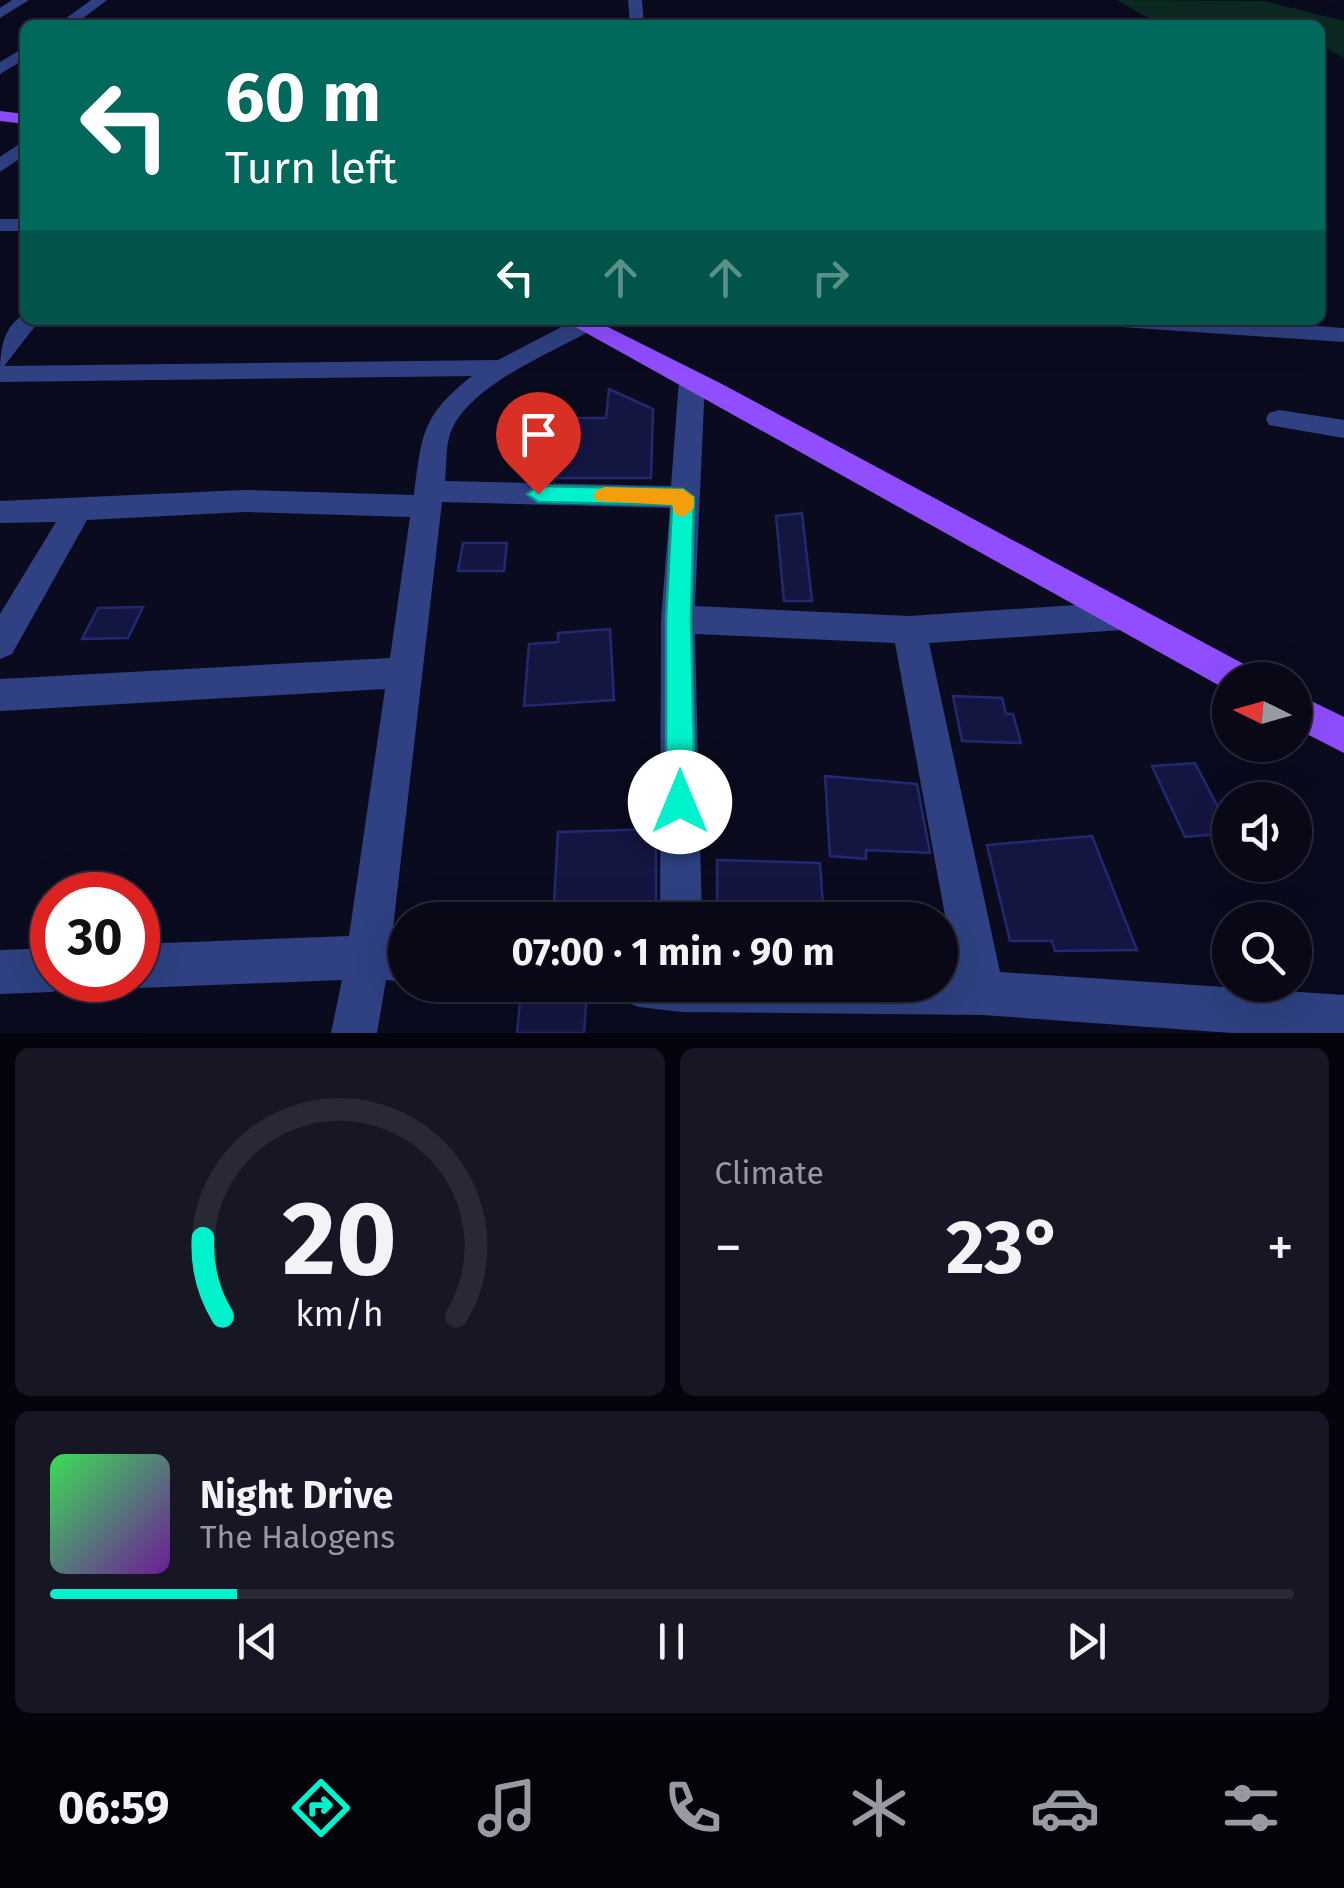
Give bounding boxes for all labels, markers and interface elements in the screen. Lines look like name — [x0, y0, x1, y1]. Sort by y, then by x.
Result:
text: 60 m — [225, 56, 381, 140]
icon: left — [60, 60, 190, 190]
text: Turn left — [225, 141, 397, 195]
icon: left — [488, 250, 543, 305]
icon: ahead — [593, 250, 648, 305]
icon: ahead — [698, 250, 753, 305]
icon: right — [803, 250, 858, 305]
pin — [496, 392, 581, 495]
icon: arrive — [511, 407, 566, 462]
north arrow — [1212, 662, 1312, 762]
map controls — [1212, 662, 1312, 1002]
position arrow — [628, 750, 732, 854]
button: sound — [1212, 782, 1312, 882]
speed limit sign: 30 — [30, 872, 160, 1002]
button: search — [1212, 902, 1312, 1002]
text: 07:00 · 1 min · 90 m — [511, 929, 835, 975]
text: Climate — [715, 1154, 824, 1192]
text: 20 — [282, 1177, 397, 1302]
text: 23° — [946, 1203, 1063, 1293]
text: − — [715, 1215, 742, 1281]
text: + — [1267, 1215, 1294, 1281]
text: km/h — [296, 1293, 384, 1335]
text: Night Drive — [200, 1472, 393, 1518]
text: The Halogens — [200, 1518, 395, 1556]
icon: previous — [230, 1614, 285, 1669]
icon: pause — [644, 1614, 699, 1669]
icon: next — [1059, 1614, 1114, 1669]
icon: directions — [286, 1773, 356, 1843]
icon: music — [472, 1773, 542, 1843]
icon: phone — [658, 1773, 728, 1843]
icon: climate — [844, 1773, 914, 1843]
icon: car — [1030, 1773, 1100, 1843]
icon: filters — [1216, 1773, 1286, 1843]
text: 06:59 — [58, 1781, 170, 1835]

